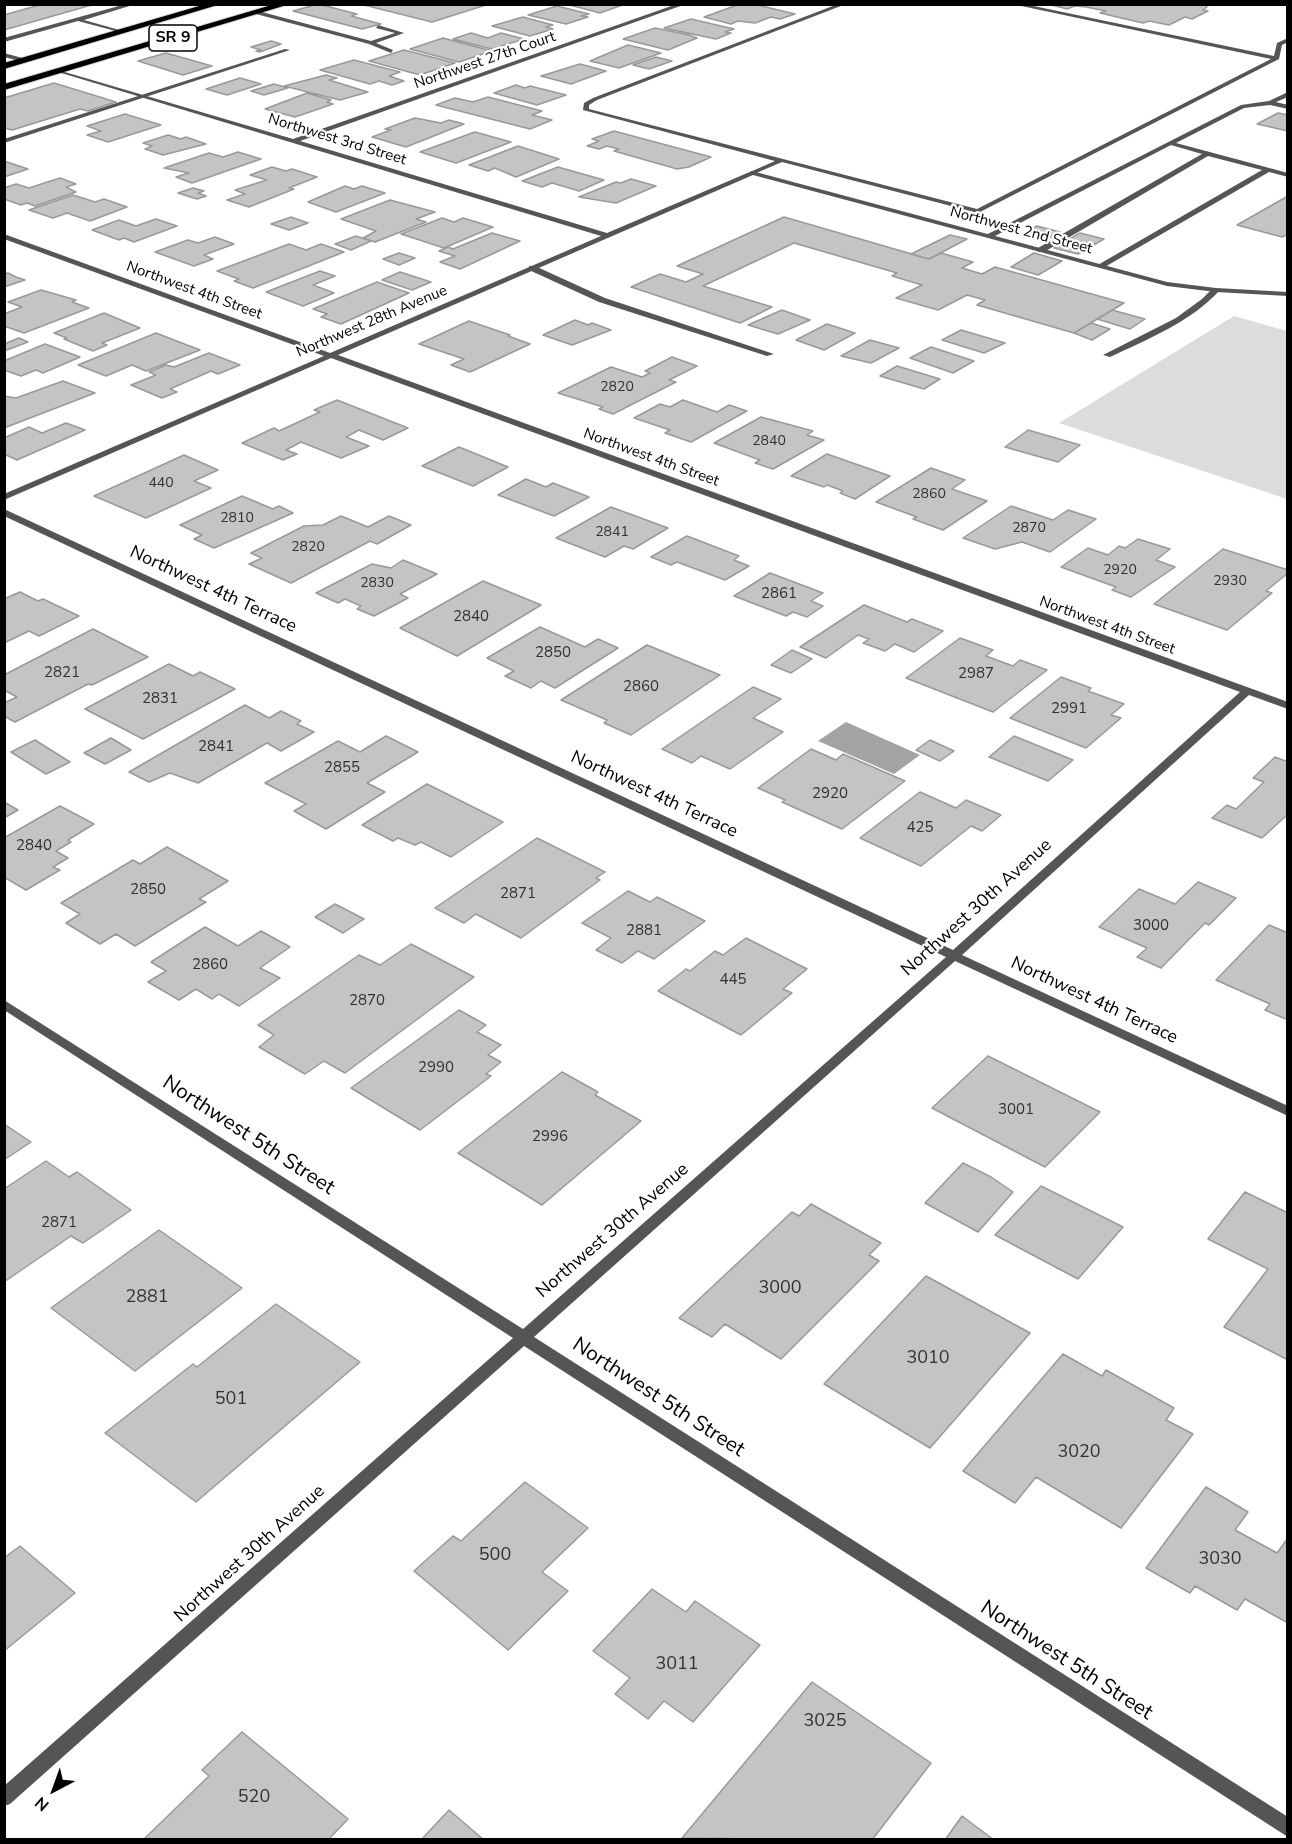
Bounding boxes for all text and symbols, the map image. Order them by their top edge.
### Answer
road number: SR 9 [149,25,197,51]
street label: Northwest 27th Court [412,28,558,94]
street label: Northwest 3rd Street [266,110,408,170]
street label: Northwest 2nd Street [948,203,1094,259]
street label: Northwest 4th Street [124,258,264,324]
street label: Northwest 28th Avenue [294,282,450,362]
house number: 2820 [600,380,634,396]
street label: Northwest 4th Street [581,425,721,491]
house number: 2840 [752,434,786,450]
house number: 440 [148,476,174,492]
house number: 2860 [912,487,946,503]
house number: 2810 [220,511,254,527]
house number: 2870 [1012,521,1046,537]
house number: 2841 [595,525,629,541]
house number: 2820 [291,540,325,556]
street label: Northwest 4th Terrace [126,542,300,638]
house number: 2920 [1103,563,1137,579]
house number: 2930 [1213,574,1247,590]
house number: 2830 [360,576,394,592]
house number: 2861 [761,585,797,603]
street label: Northwest 4th Street [1037,593,1177,659]
house number: 2840 [453,608,489,626]
house number: 2850 [535,644,571,662]
house number: 2821 [44,664,80,682]
house number: 2987 [958,665,994,683]
house number: 2860 [623,678,659,696]
house number: 2831 [142,690,178,708]
house number: 2991 [1051,700,1087,718]
house number: 2841 [198,738,234,756]
street label: Northwest 4th Terrace [567,747,741,843]
house number: 2855 [324,759,360,777]
house number: 2920 [812,785,848,803]
house number: 425 [907,819,933,837]
street label: Northwest 30th Avenue [897,835,1057,981]
house number: 2840 [16,837,52,855]
house number: 2850 [130,881,166,899]
house number: 2871 [500,885,536,903]
house number: 3000 [1133,917,1169,935]
house number: 2881 [626,922,662,940]
street label: Northwest 4th Terrace [1007,953,1181,1049]
house number: 2860 [192,956,228,974]
house number: 445 [720,971,746,989]
house number: 2870 [349,992,385,1010]
house number: 2990 [418,1059,454,1077]
street label: Northwest 5th Street [157,1071,339,1201]
house number: 3001 [998,1101,1034,1119]
house number: 2996 [532,1128,568,1146]
street label: Northwest 30th Avenue [532,1159,694,1303]
house number: 2871 [41,1214,77,1232]
house number: 3000 [758,1278,802,1300]
house number: 2881 [125,1287,169,1309]
street label: Northwest 5th Street [567,1333,749,1463]
house number: 3010 [906,1348,950,1370]
house number: 501 [215,1389,247,1411]
house number: 3020 [1057,1442,1101,1464]
street label: Northwest 30th Avenue [170,1481,330,1627]
house number: 500 [479,1545,511,1567]
house number: 3030 [1198,1549,1242,1571]
street label: Northwest 5th Street [975,1596,1157,1726]
house number: 3011 [655,1654,699,1676]
house number: 3025 [803,1711,847,1733]
north arrow [24,1760,84,1820]
house number: 520 [238,1787,270,1809]
text: N [30,1791,54,1816]

